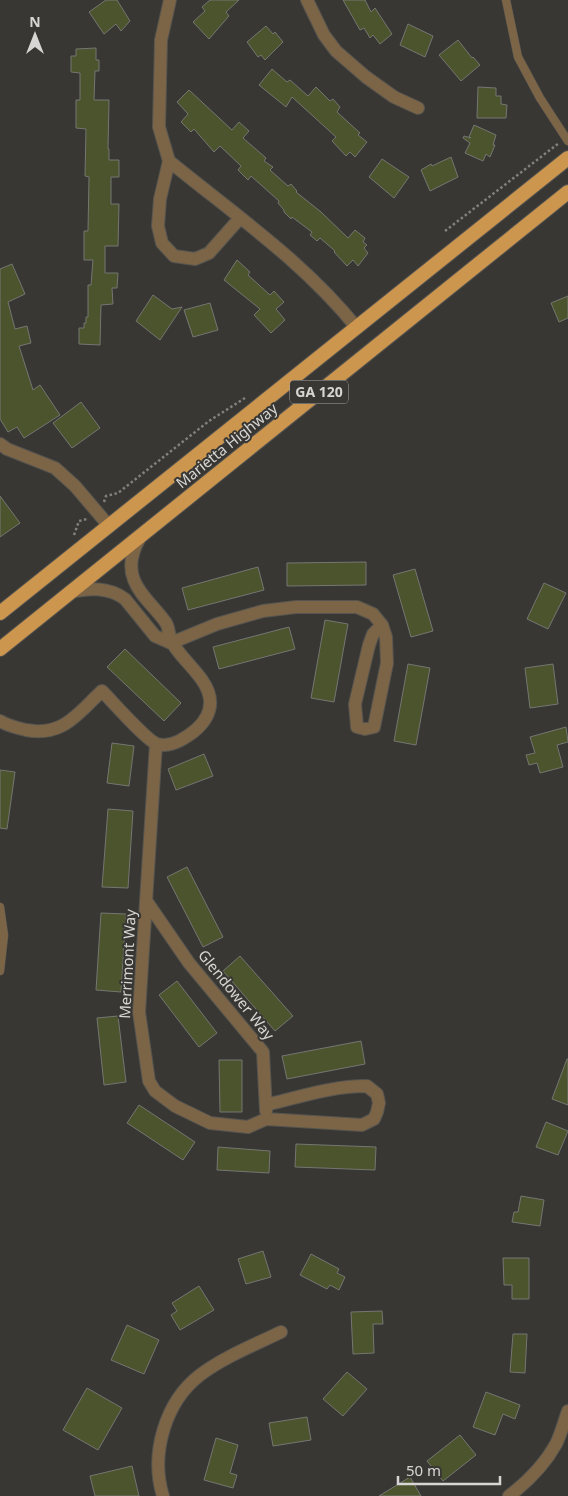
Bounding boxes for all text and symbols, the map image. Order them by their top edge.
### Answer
north arrow [10,10,60,60]
text: N [29,12,41,31]
road number: GA 120 [290,381,348,404]
street label: Marietta Highway [171,398,282,492]
street label: Merrimont Way [114,908,140,1019]
street label: Glendower Way [194,945,280,1044]
scale bar [398,1454,500,1486]
text: 50 m [406,1460,441,1480]

